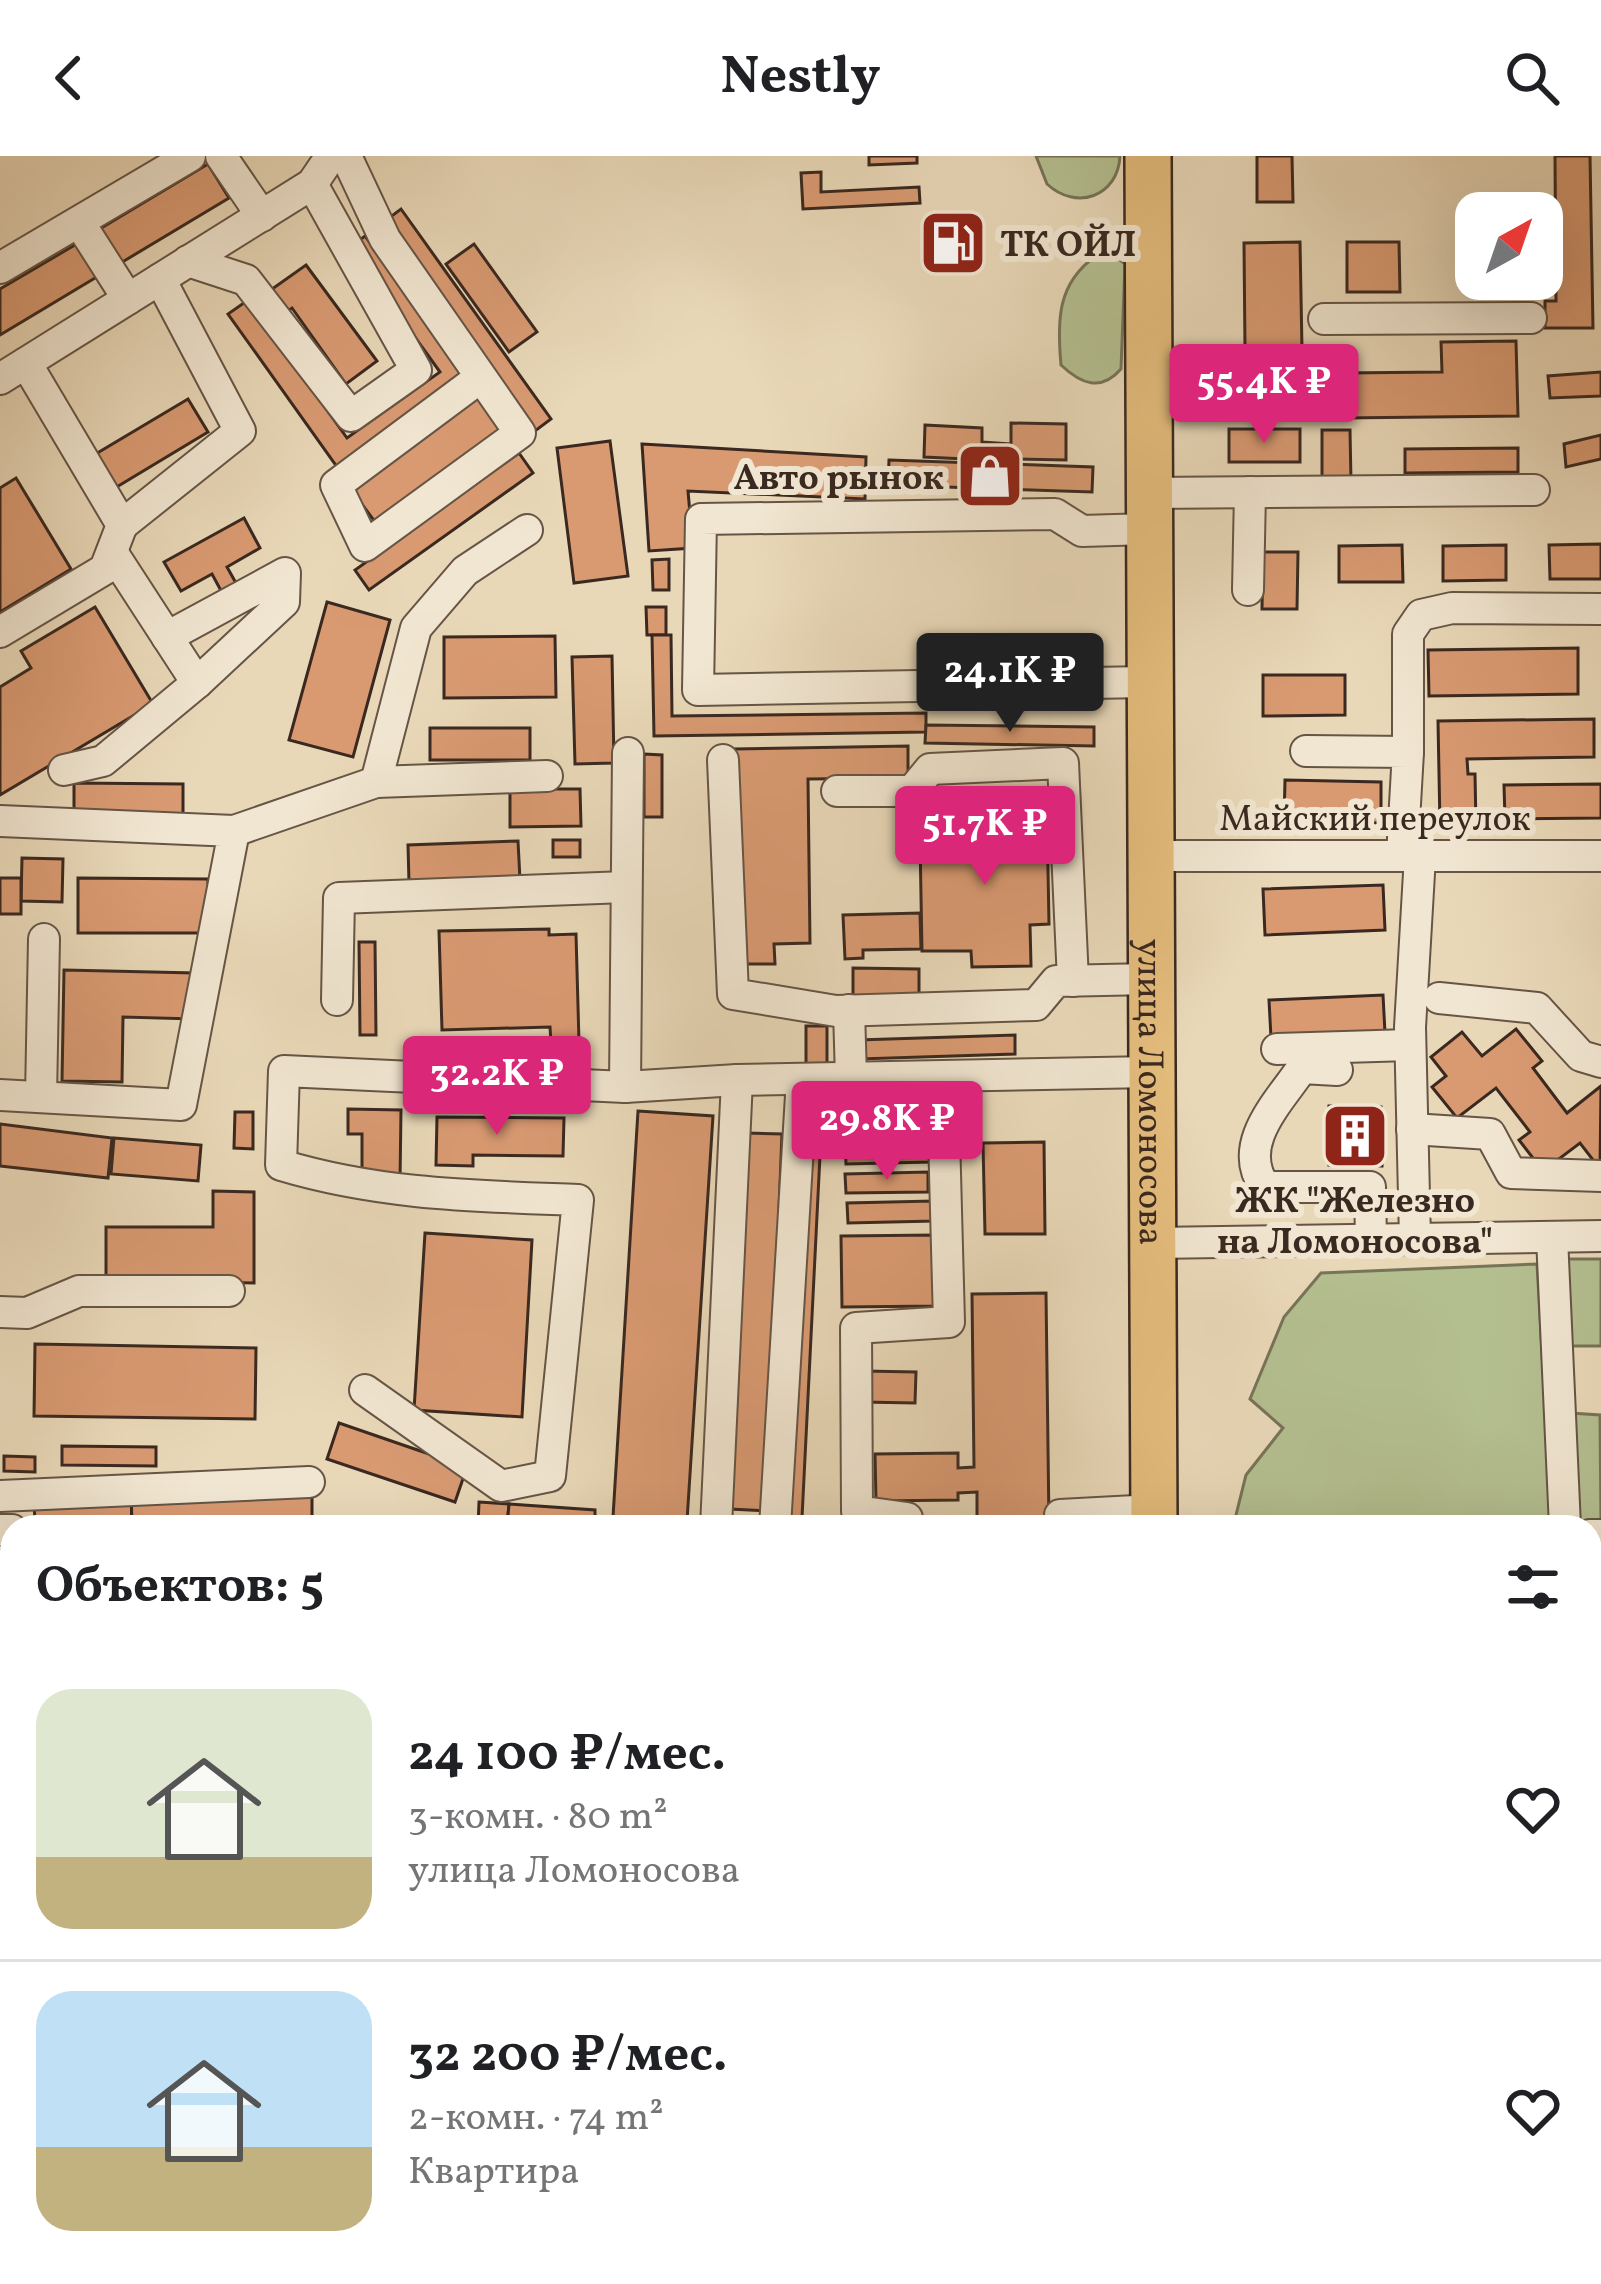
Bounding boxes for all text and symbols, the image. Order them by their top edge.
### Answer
text: Nestly [720,41,881,116]
icon: back [36,45,102,111]
icon: search [1499,45,1565,111]
north arrow [1455,192,1563,300]
map controls [1455,192,1563,300]
fuel station icon: ТК ОЙЛ [918,208,988,278]
place label: ТК ОЙЛ [1000,222,1136,272]
pin: 55.4K ₽ [1153,344,1375,446]
text: 55.4K ₽ [1196,356,1332,410]
shop icon: Авто рынок [955,441,1025,511]
place label: Авто рынок [733,455,944,505]
pin: 24.1K ₽ [899,633,1121,735]
text: 24.1K ₽ [944,645,1076,699]
pin: 51.7K ₽ [874,786,1096,888]
street label: Майский переулок [1219,796,1531,846]
text: 51.7K ₽ [922,798,1048,852]
street label: улица Ломоносова [1122,938,1174,1246]
pin: 32.2K ₽ [386,1036,608,1138]
text: 32.2K ₽ [430,1048,564,1102]
pin: 29.8K ₽ [776,1081,998,1183]
text: 29.8K ₽ [819,1093,955,1147]
building icon: ЖК "Железно на Ломоносова" [1320,1101,1390,1171]
place label: ЖК "Железно на Ломоносова" [1217,1178,1493,1269]
text: Объектов: 5 [36,1552,324,1623]
icon: filters [1500,1554,1566,1620]
text: 24 100 ₽/мес. [408,1720,726,1791]
icon: home [132,1737,276,1881]
icon: heart [1500,1776,1566,1842]
text: 3-комн. · 80 m² [408,1791,668,1845]
text: улица Ломоносова [408,1845,740,1899]
text: 32 200 ₽/мес. [408,2021,728,2092]
icon: home [132,2039,276,2183]
icon: heart [1500,2078,1566,2144]
text: 2-комн. · 74 m² [408,2092,664,2146]
text: Квартира [408,2146,580,2200]

